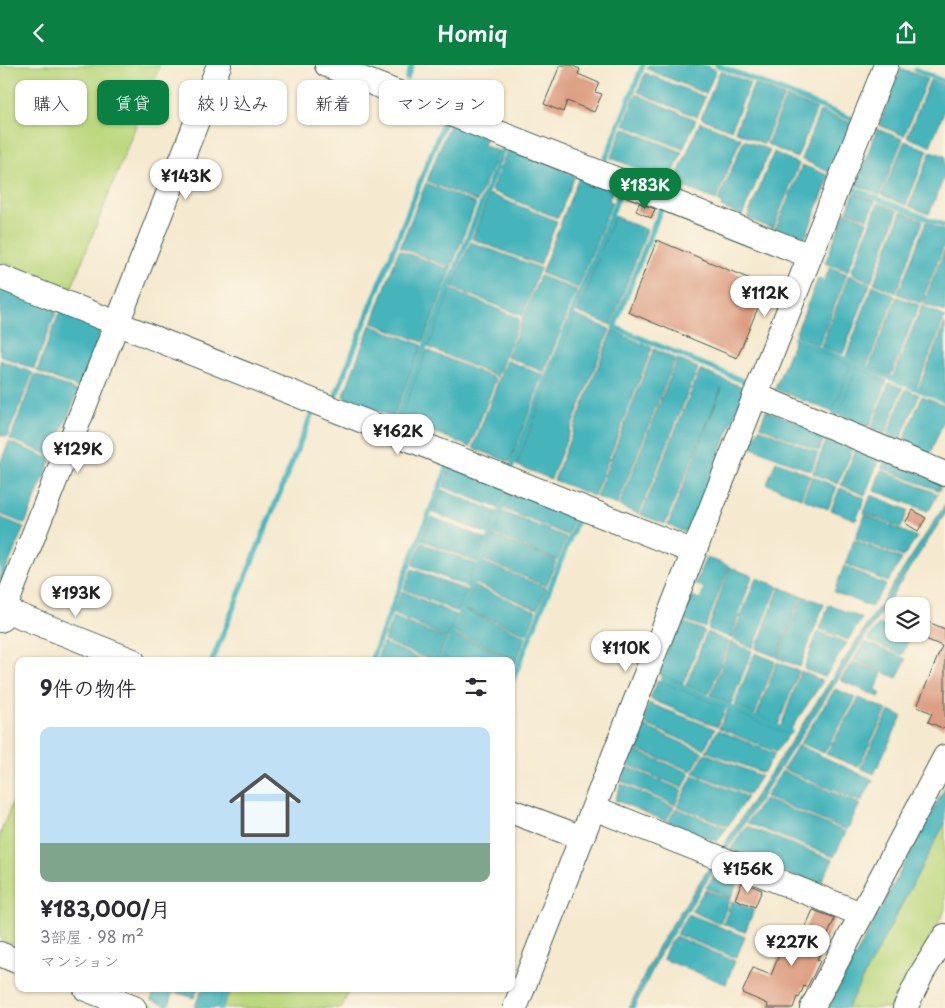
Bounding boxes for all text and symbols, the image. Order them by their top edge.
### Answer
text: Homiq [438,16,507,49]
icon: back [25,19,53,47]
icon: share [892,19,920,47]
chip: 購入 [15,80,87,125]
chip: 賃貸 [97,80,169,125]
chip: 絞り込み [179,80,287,125]
chip: 新着 [297,80,369,125]
chip: マンション [379,80,504,125]
pin: ¥143K [151,159,221,201]
text: ¥143K [161,163,211,187]
pin: ¥183K [610,167,680,210]
text: ¥183K [620,172,670,196]
pin: ¥112K [730,275,800,318]
text: ¥112K [741,280,789,304]
pin: ¥162K [363,413,433,456]
text: ¥162K [373,418,423,442]
pin: ¥129K [43,431,113,474]
text: ¥129K [53,436,103,460]
pin: ¥193K [41,575,111,618]
text: ¥193K [52,580,100,604]
map controls [885,597,930,642]
button: layers [885,597,930,642]
pin: ¥110K [591,631,661,673]
text: ¥110K [602,635,650,659]
text: 9件の物件 [40,671,137,703]
icon: filters [462,673,490,701]
icon: home [220,760,310,850]
pin: ¥156K [713,851,783,894]
text: ¥156K [723,856,773,880]
text: ¥183,000/月 [40,892,171,924]
text: 3部屋 · 98 m² [40,924,144,948]
pin: ¥227K [757,925,827,967]
text: ¥227K [766,929,818,953]
text: マンション [40,948,119,972]

